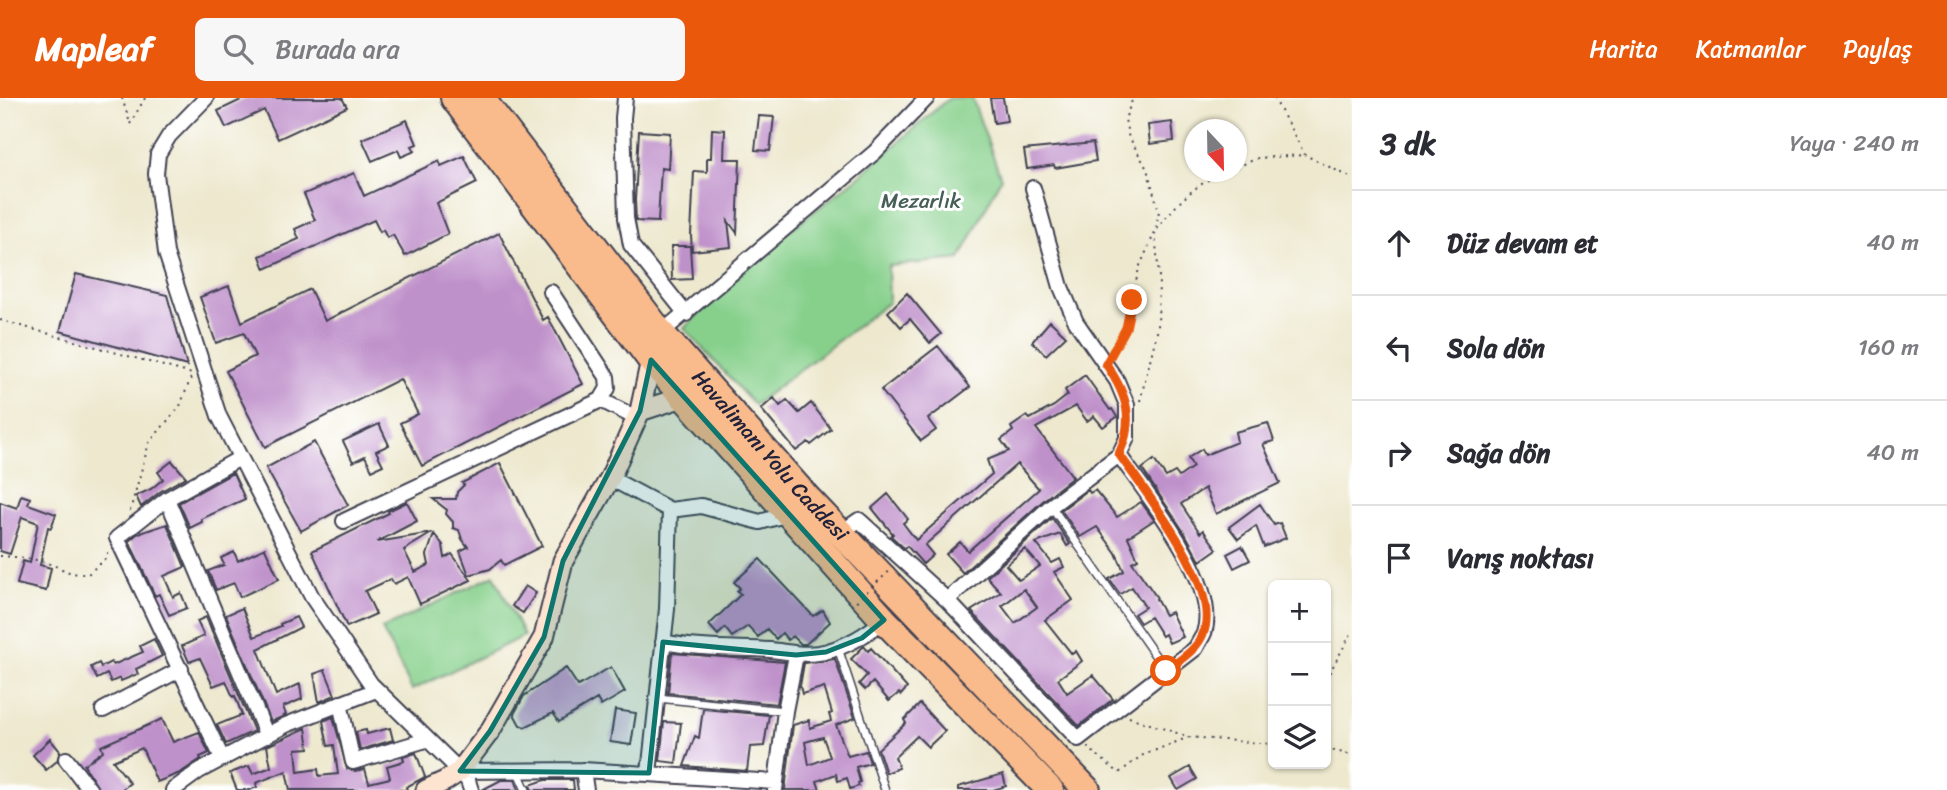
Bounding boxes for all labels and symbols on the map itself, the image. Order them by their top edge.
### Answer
north arrow [1184,119,1247,182]
park label: Mezarlık [881,182,962,220]
route end [1116,284,1147,315]
street label: Havalimanı Yolu Caddesi [682,360,859,551]
route start [1150,655,1181,686]

